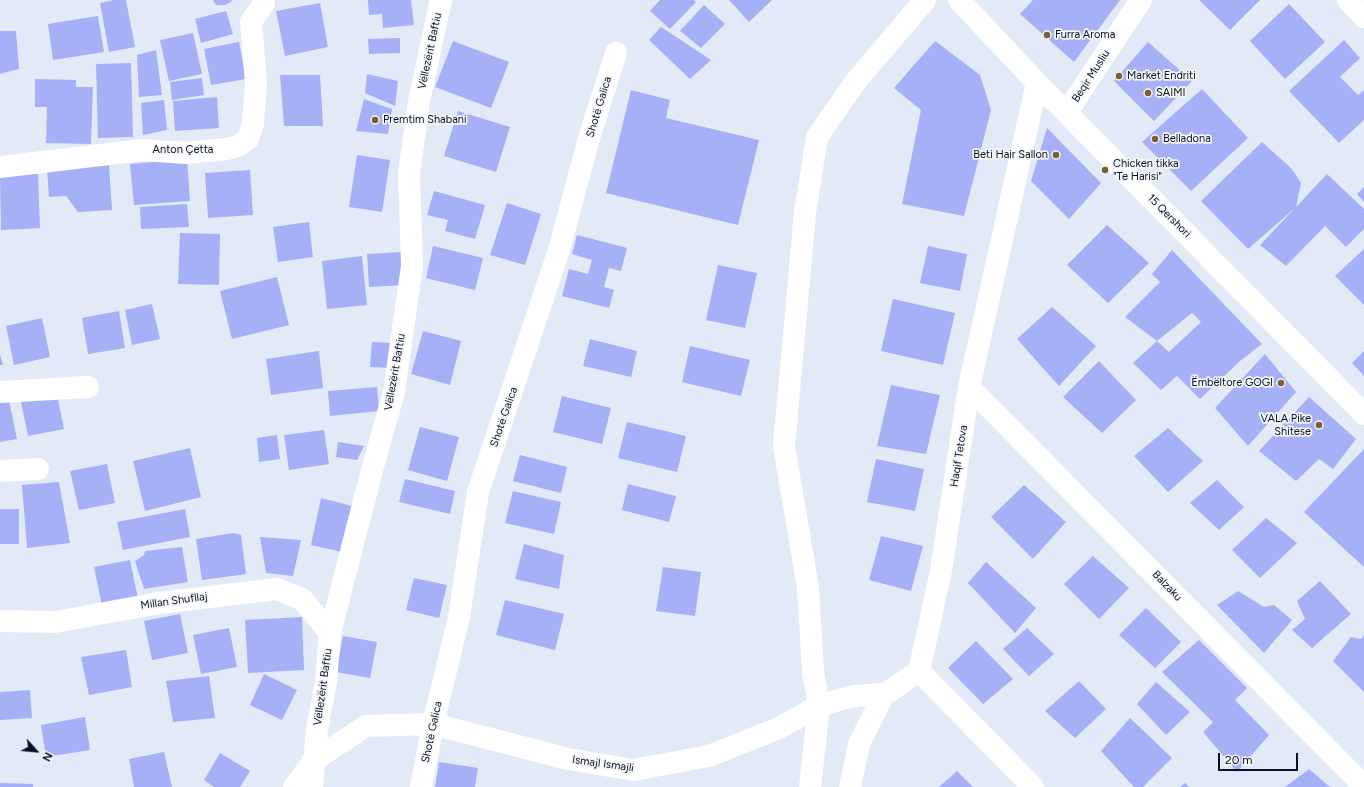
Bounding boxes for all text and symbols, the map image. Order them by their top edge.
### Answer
street label: Vëllezërit Baftiu [415,12,445,90]
place label: Furra Aroma [1055,28,1115,42]
marker: Furra Aroma [1042,30,1052,40]
street label: Beqir Musliu [1069,47,1113,105]
place label: Market Endriti [1127,69,1196,83]
marker: Market Endriti [1114,71,1124,81]
street label: Shotë Galica [584,75,614,139]
place label: SAIMI [1156,86,1185,100]
marker: SAIMI [1143,88,1153,98]
place label: Premtim Shabani [383,113,466,127]
marker: Premtim Shabani [370,115,380,125]
place label: Belladona [1163,132,1211,146]
marker: Belladona [1150,134,1160,144]
street label: Anton Çetta [153,143,213,157]
place label: Beti Hair Sallon [973,148,1048,162]
marker: Beti Hair Sallon [1051,150,1061,160]
place label: Chicken tikka "Te Harisi" [1113,157,1179,183]
marker: Chicken tikka "Te Harisi" [1100,165,1110,175]
street label: 15 Qershori [1145,192,1193,240]
street label: Vëllezërit Baftiu [382,333,408,411]
place label: Ëmbëltore GOGI [1191,376,1273,390]
marker: Ëmbëltore GOGI [1276,378,1286,388]
street label: Shotë Galica [488,385,520,449]
place label: VALA Pike Shitese [1260,412,1311,438]
marker: VALA Pike Shitese [1314,420,1324,430]
street label: Haqif Tetova [948,424,970,488]
street label: Balzaku [1149,568,1185,604]
street label: Millan Shufllaj [140,590,208,612]
street label: Vëllezërit Baftiu [311,648,335,726]
street label: Shotë Galica [419,700,445,764]
north arrow [16,731,56,771]
scale bar [1220,745,1300,771]
text: N [39,750,55,763]
street label: Ismajl Ismajli [571,753,635,775]
text: 20 m [1225,753,1253,767]

